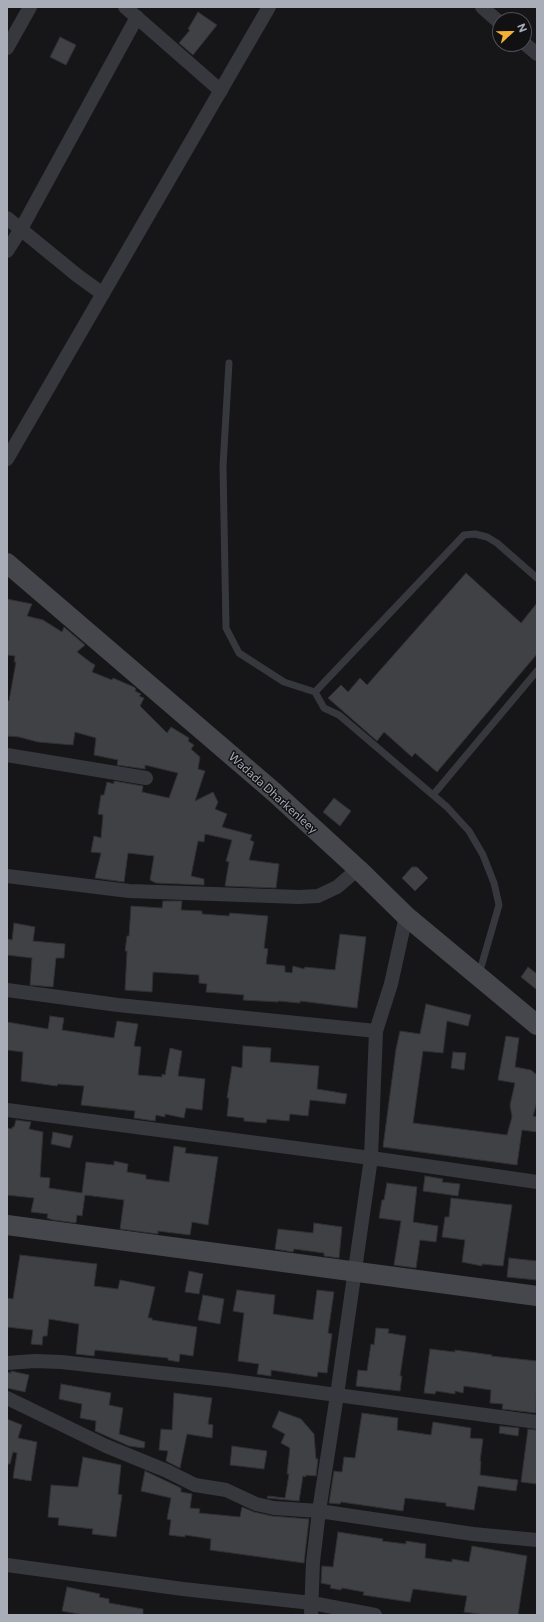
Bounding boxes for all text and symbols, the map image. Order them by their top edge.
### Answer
north arrow [492,12,532,52]
text: N [515,21,530,34]
street label: Wadada Dharkenleey [226,749,320,837]

